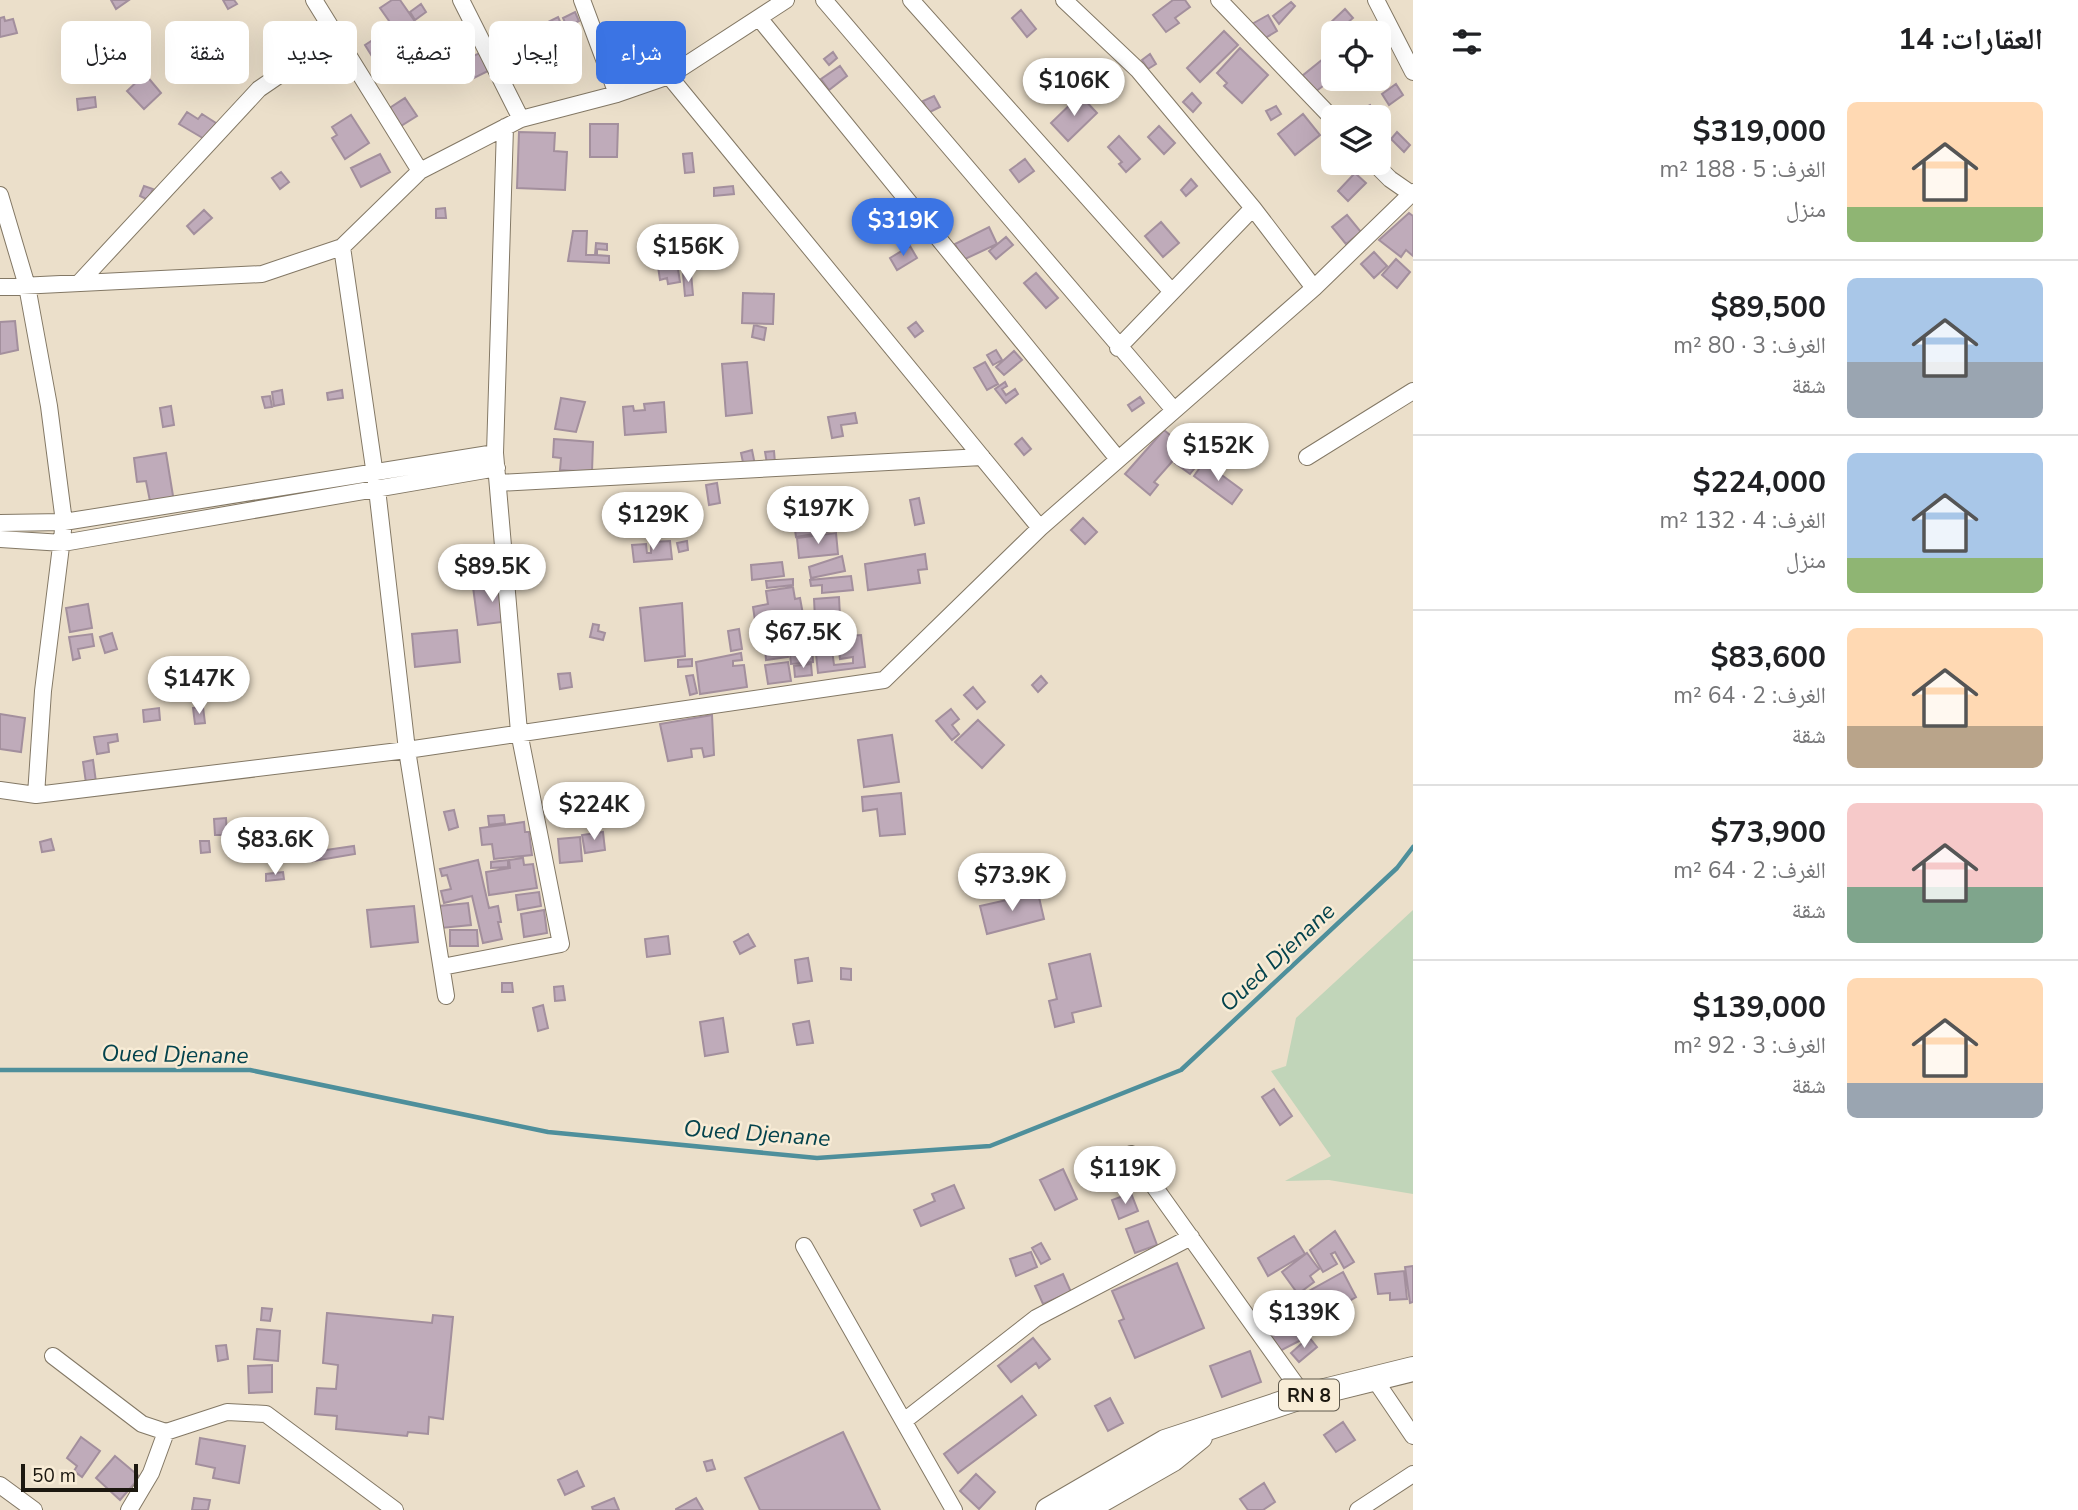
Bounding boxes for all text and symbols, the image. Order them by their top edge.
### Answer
text: العقارات: 14 [1898,19,2043,60]
chip: منزل [61,21,151,84]
chip: شقة [165,21,249,84]
chip: جديد [263,21,357,84]
chip: تصفية [371,21,475,84]
chip: إيجار [489,21,582,84]
chip: شراء [596,21,686,84]
map controls [1321,21,1391,175]
button: locate [1321,21,1391,91]
icon: filters [1448,23,1486,61]
pin: $106K [1025,58,1123,118]
text: $106K [1039,65,1109,96]
button: layers [1321,105,1391,175]
text: $319,000 [1693,111,1826,152]
icon: home [1903,130,1987,214]
text: الغرف: 5 · 188 m² [1660,154,1826,185]
text: منزل [1786,194,1826,225]
pin: $319K [854,198,952,258]
text: $319K [868,205,938,236]
pin: $156K [639,224,737,284]
text: $156K [653,231,723,262]
text: $89,500 [1711,287,1826,328]
icon: home [1903,306,1987,390]
text: الغرف: 3 · 80 m² [1673,330,1826,361]
text: شقة [1792,370,1826,401]
pin: $152K [1169,424,1267,483]
text: $152K [1183,430,1253,461]
text: $224,000 [1693,462,1826,503]
icon: home [1903,481,1987,565]
pin: $197K [769,486,867,546]
pin: $129K [604,492,702,552]
text: $197K [783,493,853,524]
text: $129K [618,499,688,530]
text: الغرف: 4 · 132 m² [1660,505,1826,536]
pin: $89.5K [435,544,549,604]
text: منزل [1786,545,1826,576]
text: $89.5K [454,551,530,582]
pin: $67.5K [746,610,860,670]
text: $67.5K [765,617,841,648]
text: $83,600 [1711,637,1826,678]
pin: $147K [150,656,248,716]
icon: home [1903,656,1987,740]
text: $147K [164,663,234,694]
text: الغرف: 2 · 64 m² [1673,680,1826,711]
text: شقة [1792,720,1826,751]
pin: $224K [545,782,643,842]
text: $224K [559,789,629,820]
text: $73,900 [1711,812,1826,853]
pin: $83.6K [218,818,332,877]
text: $83.6K [237,824,313,855]
icon: home [1903,831,1987,915]
pin: $73.9K [955,853,1069,913]
text: الغرف: 2 · 64 m² [1673,855,1826,886]
text: $73.9K [974,860,1050,891]
text: شقة [1792,895,1826,926]
water label: Oued Djenane [1213,896,1342,1019]
text: $139,000 [1693,987,1826,1028]
icon: home [1903,1006,1987,1090]
text: الغرف: 3 · 92 m² [1673,1030,1826,1061]
water label: Oued Djenane [101,1038,249,1071]
text: شقة [1792,1070,1826,1101]
water label: Oued Djenane [682,1113,832,1154]
pin: $119K [1076,1146,1174,1206]
text: $119K [1090,1153,1160,1184]
pin: $139K [1255,1290,1353,1350]
text: $139K [1269,1297,1339,1328]
road number: RN 8 [1279,1380,1339,1410]
scale bar [21,1461,138,1493]
text: 50 m [32,1463,76,1489]

